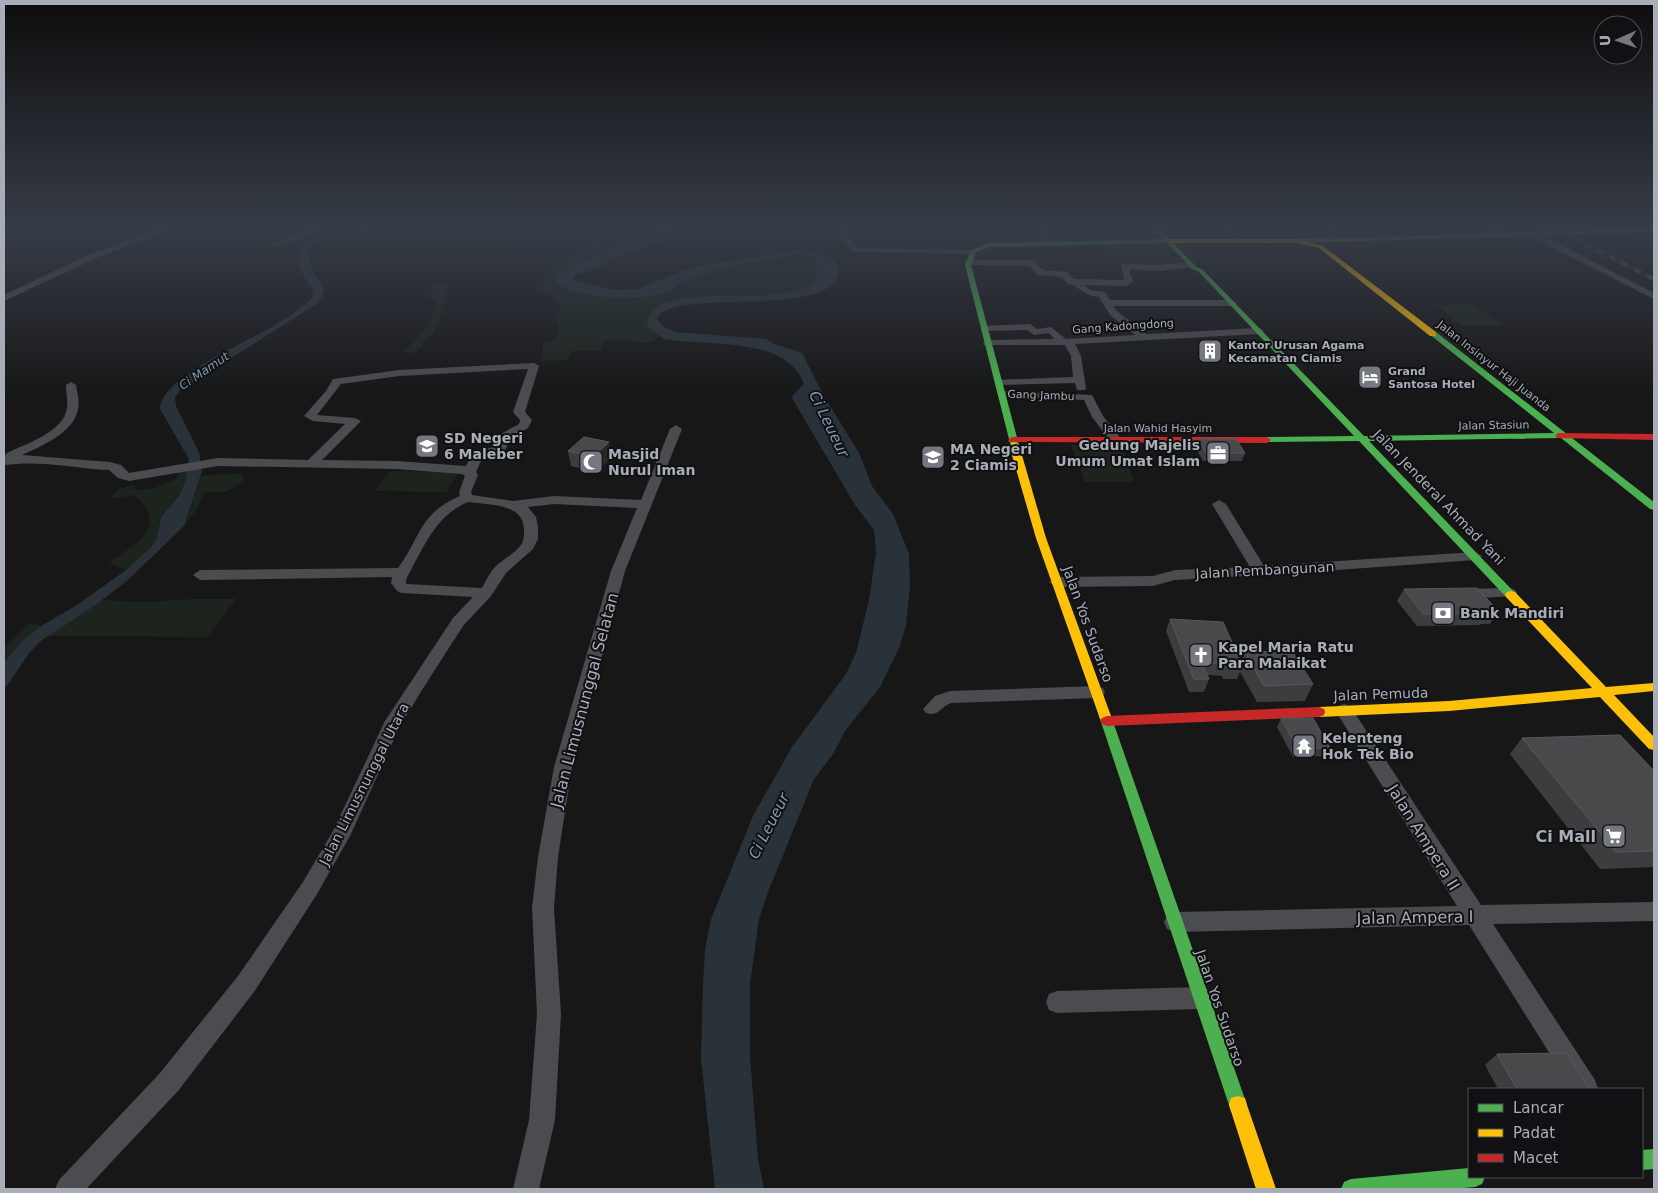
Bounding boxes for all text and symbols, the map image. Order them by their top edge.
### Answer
north arrow [1593,15,1643,65]
text: U [1597,34,1613,46]
street label: Gang Kadongdong [1072,316,1174,337]
street label: Jalan Insinyur Haji Juanda [1434,318,1553,415]
building icon: Kantor Urusan Agama Kecamatan Ciamis [1197,338,1223,364]
place label: Kantor Urusan Agama Kecamatan Ciamis [1228,339,1364,365]
water label: Ci Mamut [176,348,233,393]
hotel icon: Grand Santosa Hotel [1357,364,1383,390]
place label: Grand Santosa Hotel [1388,365,1475,391]
water label: Ci Leueur [805,388,853,461]
street label: Gang Jambu [1007,388,1075,403]
street label: Jalan Stasiun [1457,418,1530,433]
street label: Jalan Wahid Hasyim [1103,422,1212,435]
street label: Jalan Jenderal Ahmad Yani [1369,425,1508,568]
place label: SD Negeri 6 Maleber [444,430,523,462]
school or university icon: SD Negeri 6 Maleber [414,433,440,459]
place label: Gedung Majelis Umum Umat Islam [1055,437,1200,469]
office icon: Gedung Majelis Umum Umat Islam [1205,440,1231,466]
place label: MA Negeri 2 Ciamis [950,441,1032,473]
school or university icon: MA Negeri 2 Ciamis [920,444,946,470]
place label: Masjid Nurul Iman [608,446,695,478]
mosque icon: Masjid Nurul Iman [578,449,604,475]
street label: Jalan Pembangunan [1194,558,1335,582]
street label: Jalan Yos Sudarso [1059,563,1116,684]
street label: Jalan Limusnunggal Selatan [546,590,622,811]
bank icon: Bank Mandiri [1430,600,1456,626]
place label: Bank Mandiri [1460,605,1564,621]
place label: Kapel Maria Ratu Para Malaikat [1218,639,1354,671]
church icon: Kapel Maria Ratu Para Malaikat [1188,642,1214,668]
street label: Jalan Pemuda [1332,684,1429,704]
street label: Jalan Limusnunggal Utara [316,700,412,869]
place label: Kelenteng Hok Tek Bio [1322,730,1414,762]
temple icon: Kelenteng Hok Tek Bio [1291,733,1317,759]
street label: Jalan Ampera II [1383,780,1464,894]
water label: Ci Leueur [745,789,794,862]
supermarket icon: Ci Mall [1601,823,1627,849]
place label: Ci Mall [1536,827,1596,846]
street label: Jalan Ampera I [1355,907,1474,928]
street label: Jalan Yos Sudarso [1192,947,1247,1068]
legend [1468,1088,1643,1178]
text: Lancar [1513,1099,1564,1117]
text: Padat [1513,1124,1555,1142]
text: Macet [1513,1149,1559,1167]

